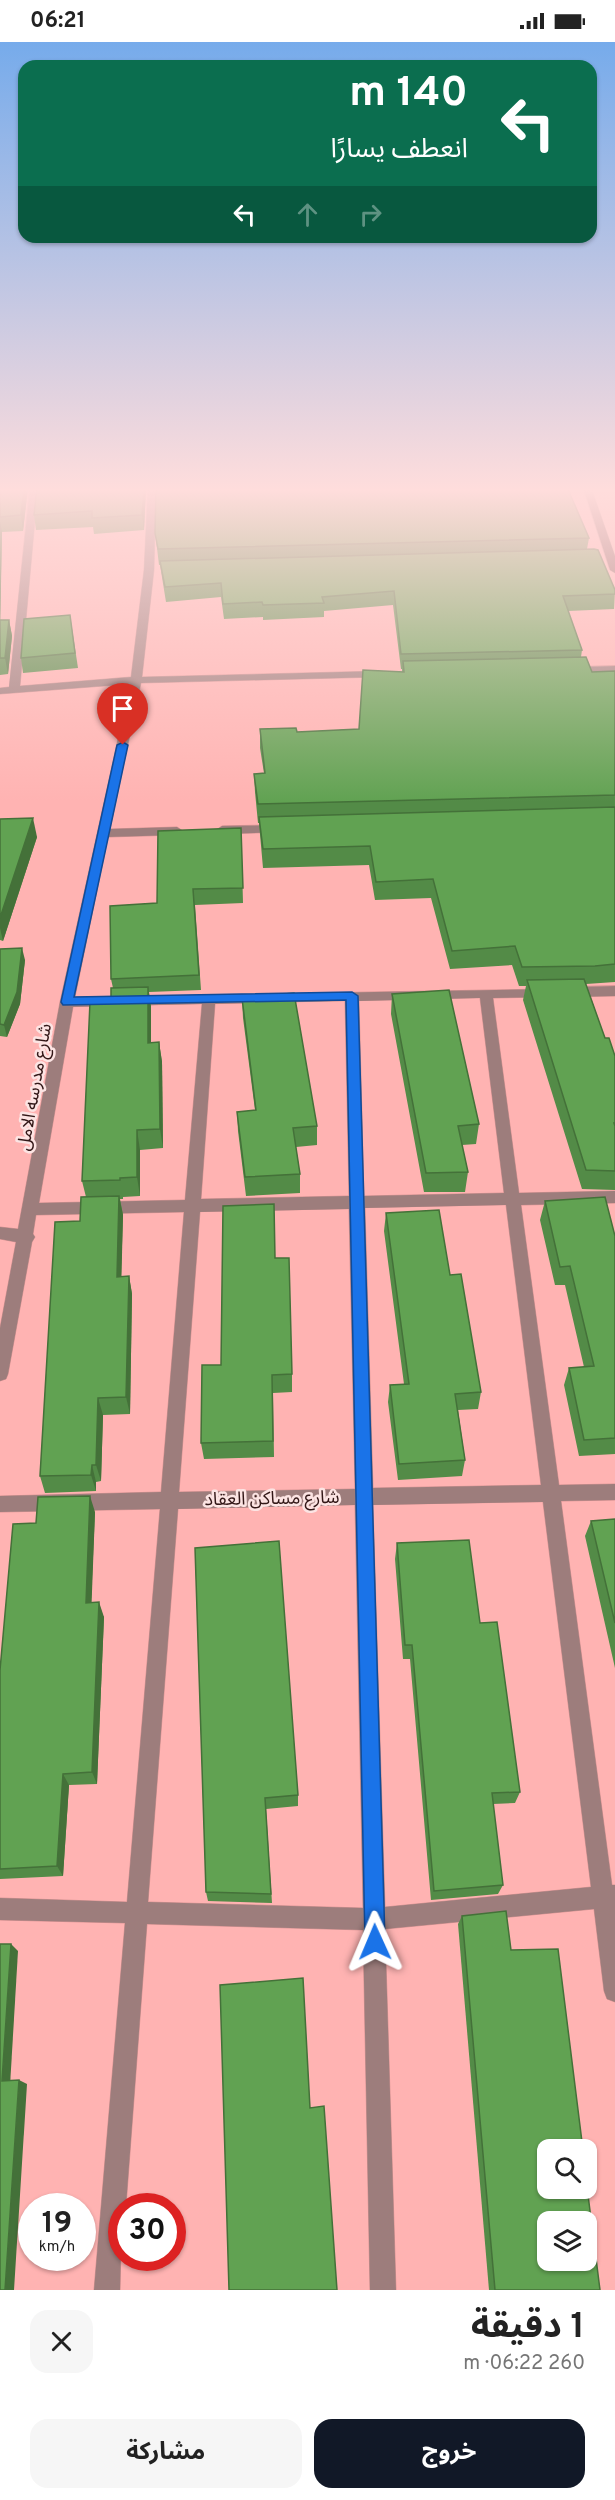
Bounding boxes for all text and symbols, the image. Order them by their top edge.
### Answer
text: 06:21 [30,8,86,35]
text: 140 m [349,68,468,121]
icon: left [489,84,567,162]
text: انعطف يسارًا [331,133,468,167]
icon: left [228,198,261,231]
icon: ahead [291,198,324,231]
icon: right [354,198,387,231]
pin [97,683,148,745]
icon: arrive [106,692,139,725]
street label: شارع مدرسه الامل [13,1022,59,1153]
street label: شارع مساكن العقاد [204,1487,340,1513]
position arrow [343,1910,407,1974]
map controls [537,2139,597,2271]
button: search [537,2139,597,2199]
speed limit sign: 30 [108,2193,186,2271]
text: 19 [42,2206,72,2243]
button: layers [537,2211,597,2271]
text: km/h [39,2238,75,2257]
text: 1 دقيقة [471,2305,585,2351]
button: close [30,2310,93,2373]
text: 260 m · 06:22 [463,2351,585,2377]
button: مشاركة [30,2419,302,2488]
button: خروج [314,2419,585,2488]

